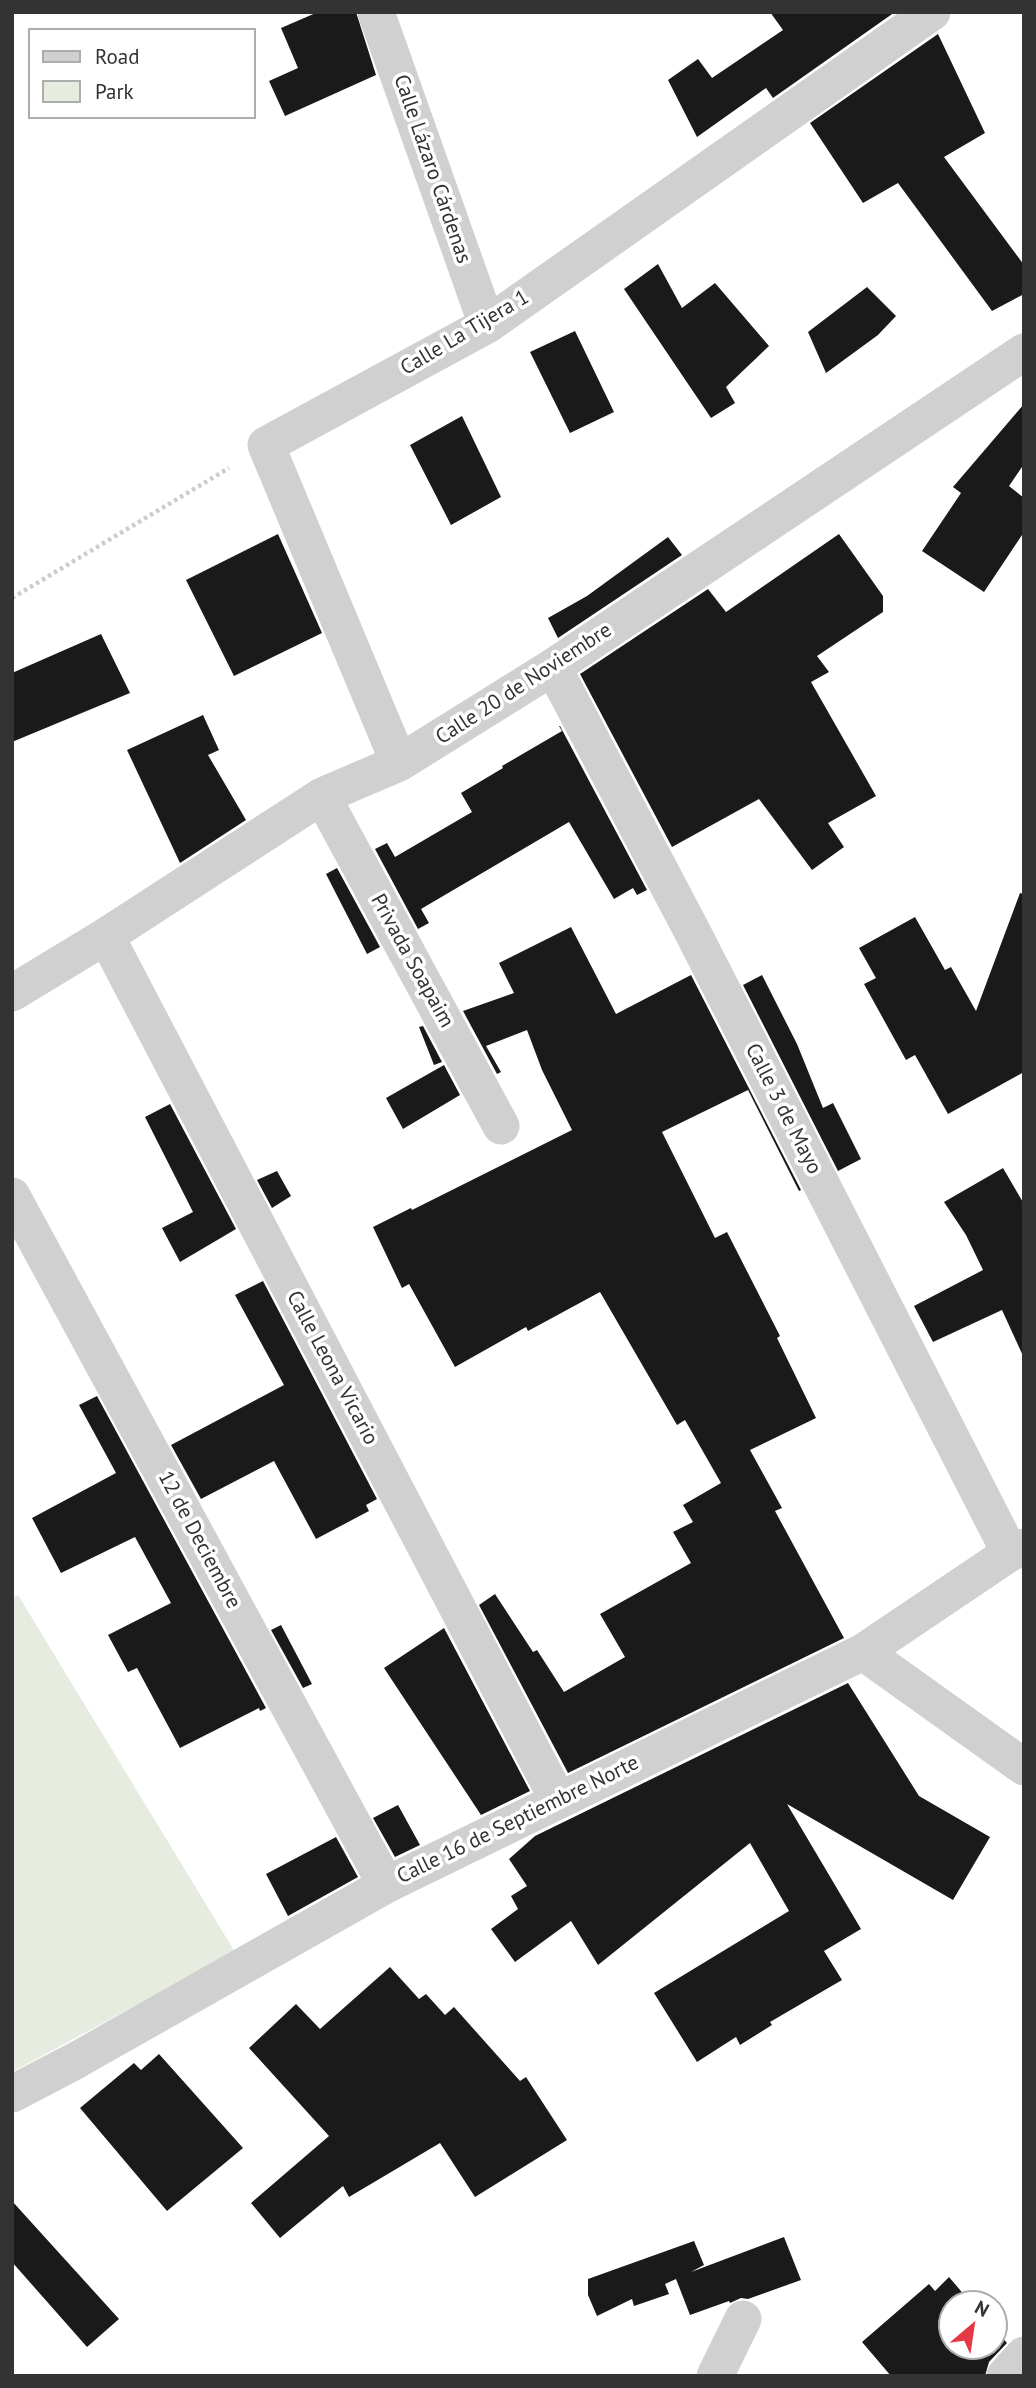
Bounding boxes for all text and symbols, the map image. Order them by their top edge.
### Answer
legend [28,28,256,119]
text: Road [95,43,139,70]
street label: Calle Lázaro Cárdenas [388,71,476,267]
text: Park [95,78,134,105]
street label: Calle La Tijera 1 [396,285,534,381]
street label: Calle 20 de Noviembre [431,618,617,750]
street label: Privada Soapaim [365,890,459,1032]
street label: Calle 3 de Mayo [739,1040,827,1178]
street label: Calle Leona Vicario [281,1287,383,1449]
street label: 12 de Deciembre [152,1467,246,1613]
street label: Calle 16 de Septiembre Norte [393,1750,643,1890]
north arrow [938,2290,1008,2360]
text: N [971,2295,993,2322]

